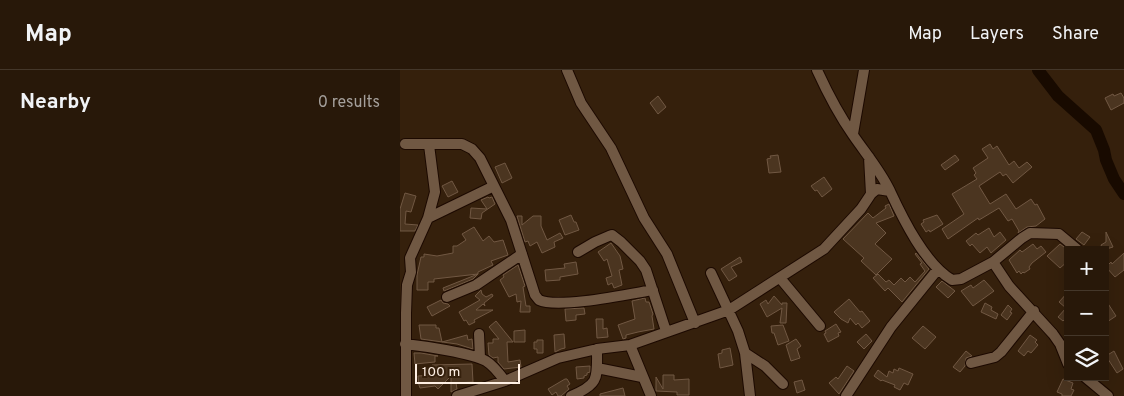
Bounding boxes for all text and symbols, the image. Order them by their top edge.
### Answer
text: Map [25,20,72,50]
text: Map [908,23,942,46]
text: Layers [970,23,1024,46]
text: Share [1052,23,1099,46]
text: Nearby [20,89,91,116]
text: 0 results [318,93,380,113]
map controls [1064,246,1109,381]
button: + [1064,246,1109,291]
button: − [1064,291,1109,336]
button: layers [1064,336,1109,381]
scale bar [415,361,520,384]
text: 100 m [422,364,460,381]

